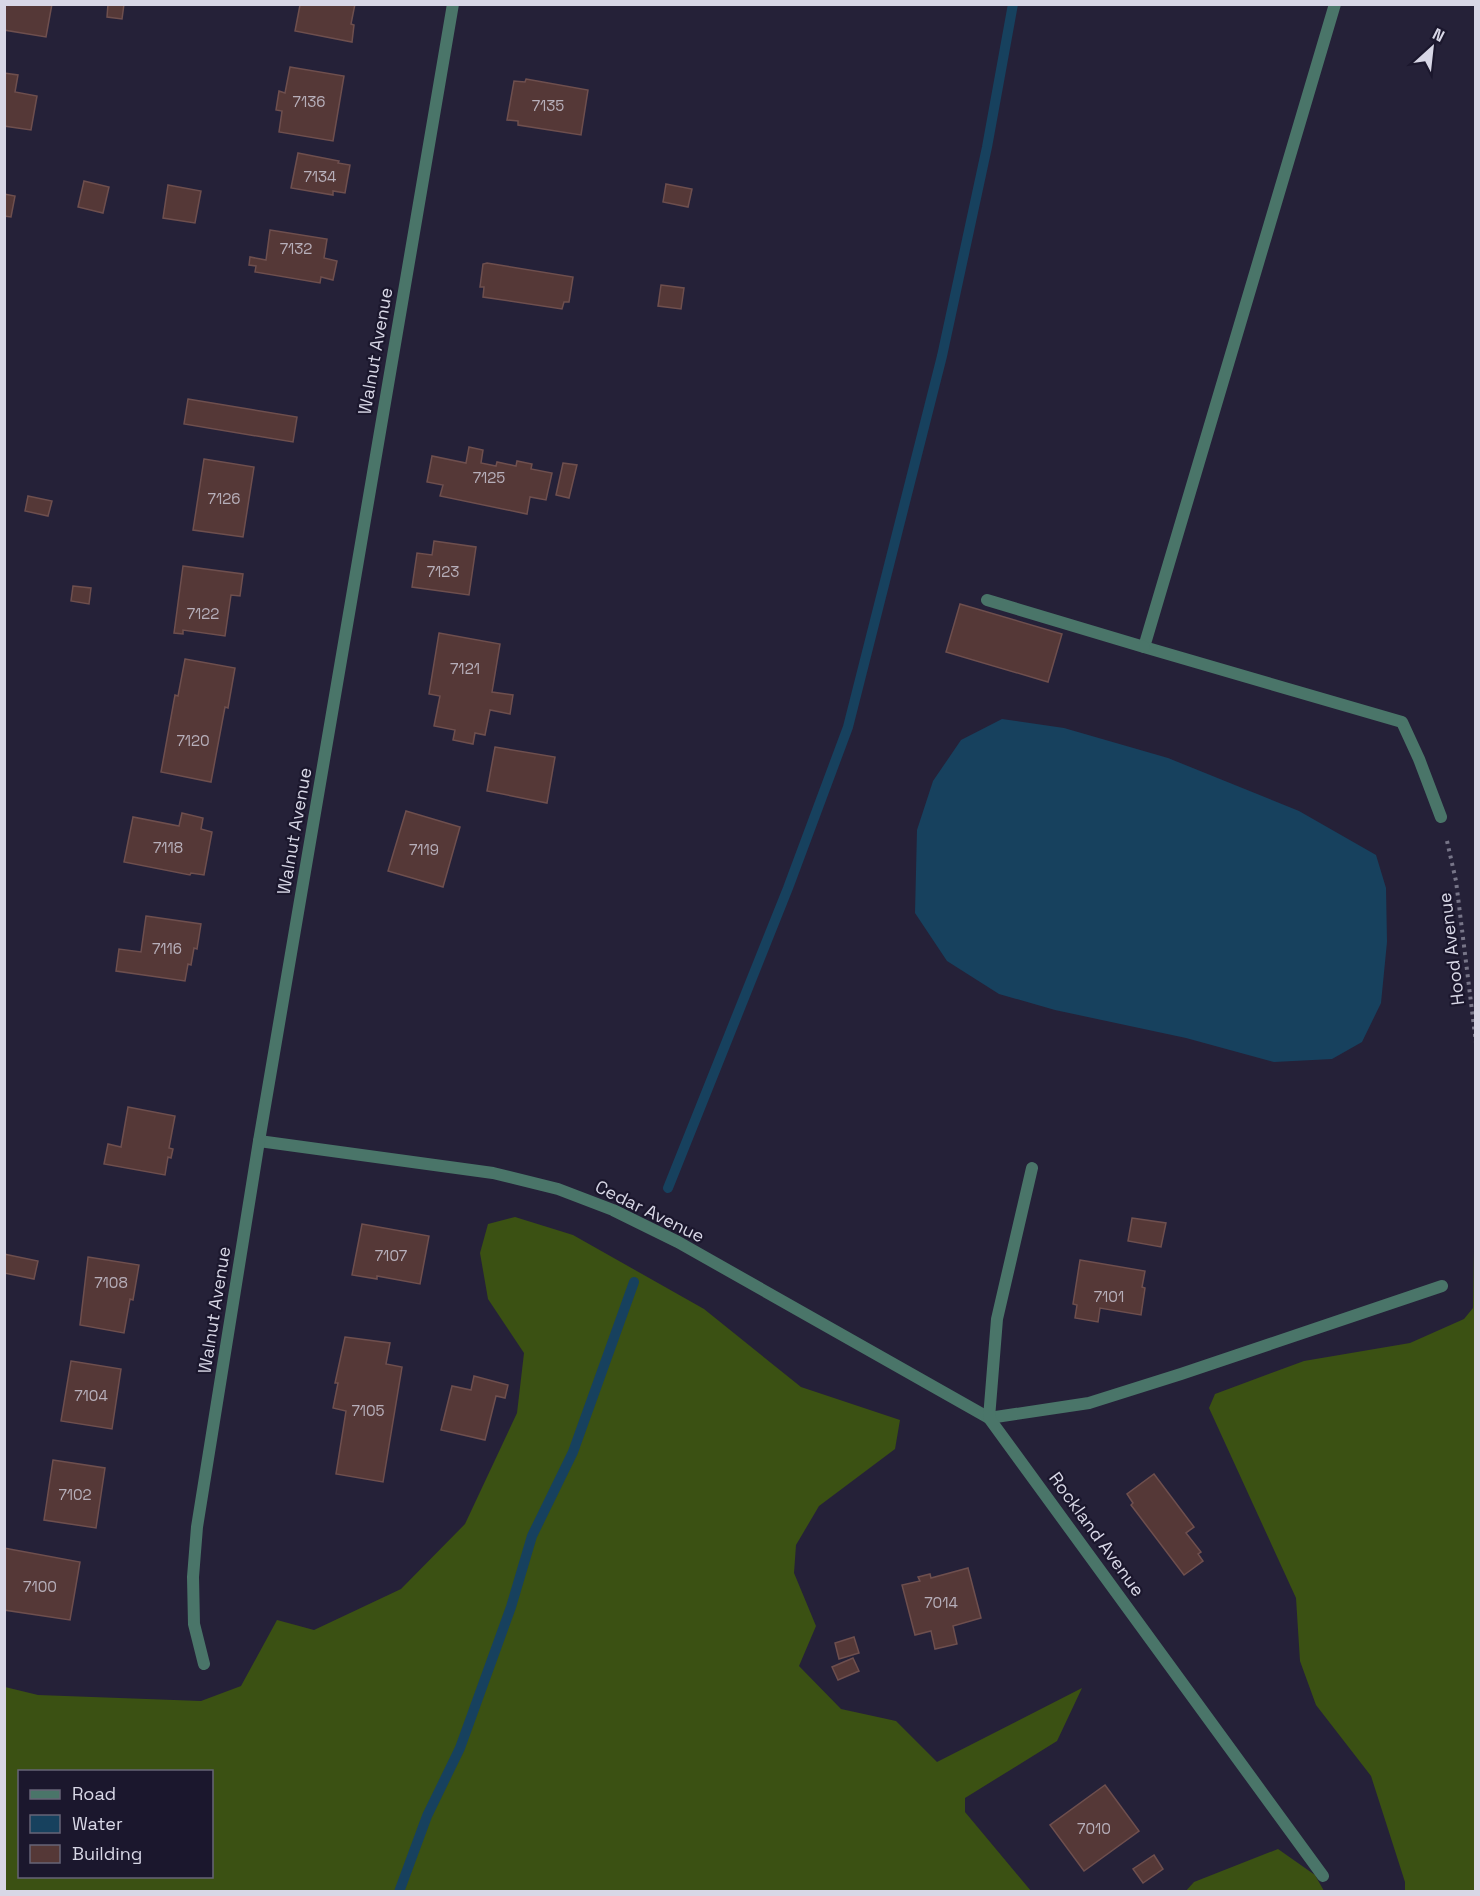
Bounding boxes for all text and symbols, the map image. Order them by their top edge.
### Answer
north arrow [1402,18,1462,78]
text: N [1429,23,1448,47]
house number: 7136 [293,92,325,111]
house number: 7135 [532,96,564,115]
house number: 7134 [303,167,337,186]
house number: 7132 [280,239,312,258]
street label: Walnut Avenue [353,286,397,416]
house number: 7125 [473,468,505,487]
house number: 7126 [208,489,240,508]
house number: 7123 [427,562,459,581]
house number: 7122 [187,604,219,623]
house number: 7121 [450,659,480,678]
house number: 7120 [176,731,210,750]
street label: Walnut Avenue [272,766,316,896]
house number: 7118 [153,838,183,857]
house number: 7119 [409,840,439,859]
street label: Hood Avenue [1433,891,1469,1007]
house number: 7116 [152,939,182,958]
street label: Cedar Avenue [592,1175,708,1247]
street label: Walnut Avenue [193,1245,235,1375]
house number: 7107 [375,1246,407,1265]
house number: 7108 [94,1273,128,1292]
house number: 7101 [1094,1287,1124,1306]
house number: 7104 [74,1386,108,1405]
house number: 7105 [351,1401,385,1420]
street label: Rockland Avenue [1044,1467,1150,1601]
house number: 7102 [58,1485,92,1504]
house number: 7100 [23,1577,57,1596]
house number: 7014 [924,1593,958,1612]
legend [18,1770,213,1878]
text: Road [72,1782,116,1805]
text: Water [72,1812,123,1835]
house number: 7010 [1077,1819,1111,1838]
text: Building [72,1842,142,1865]

